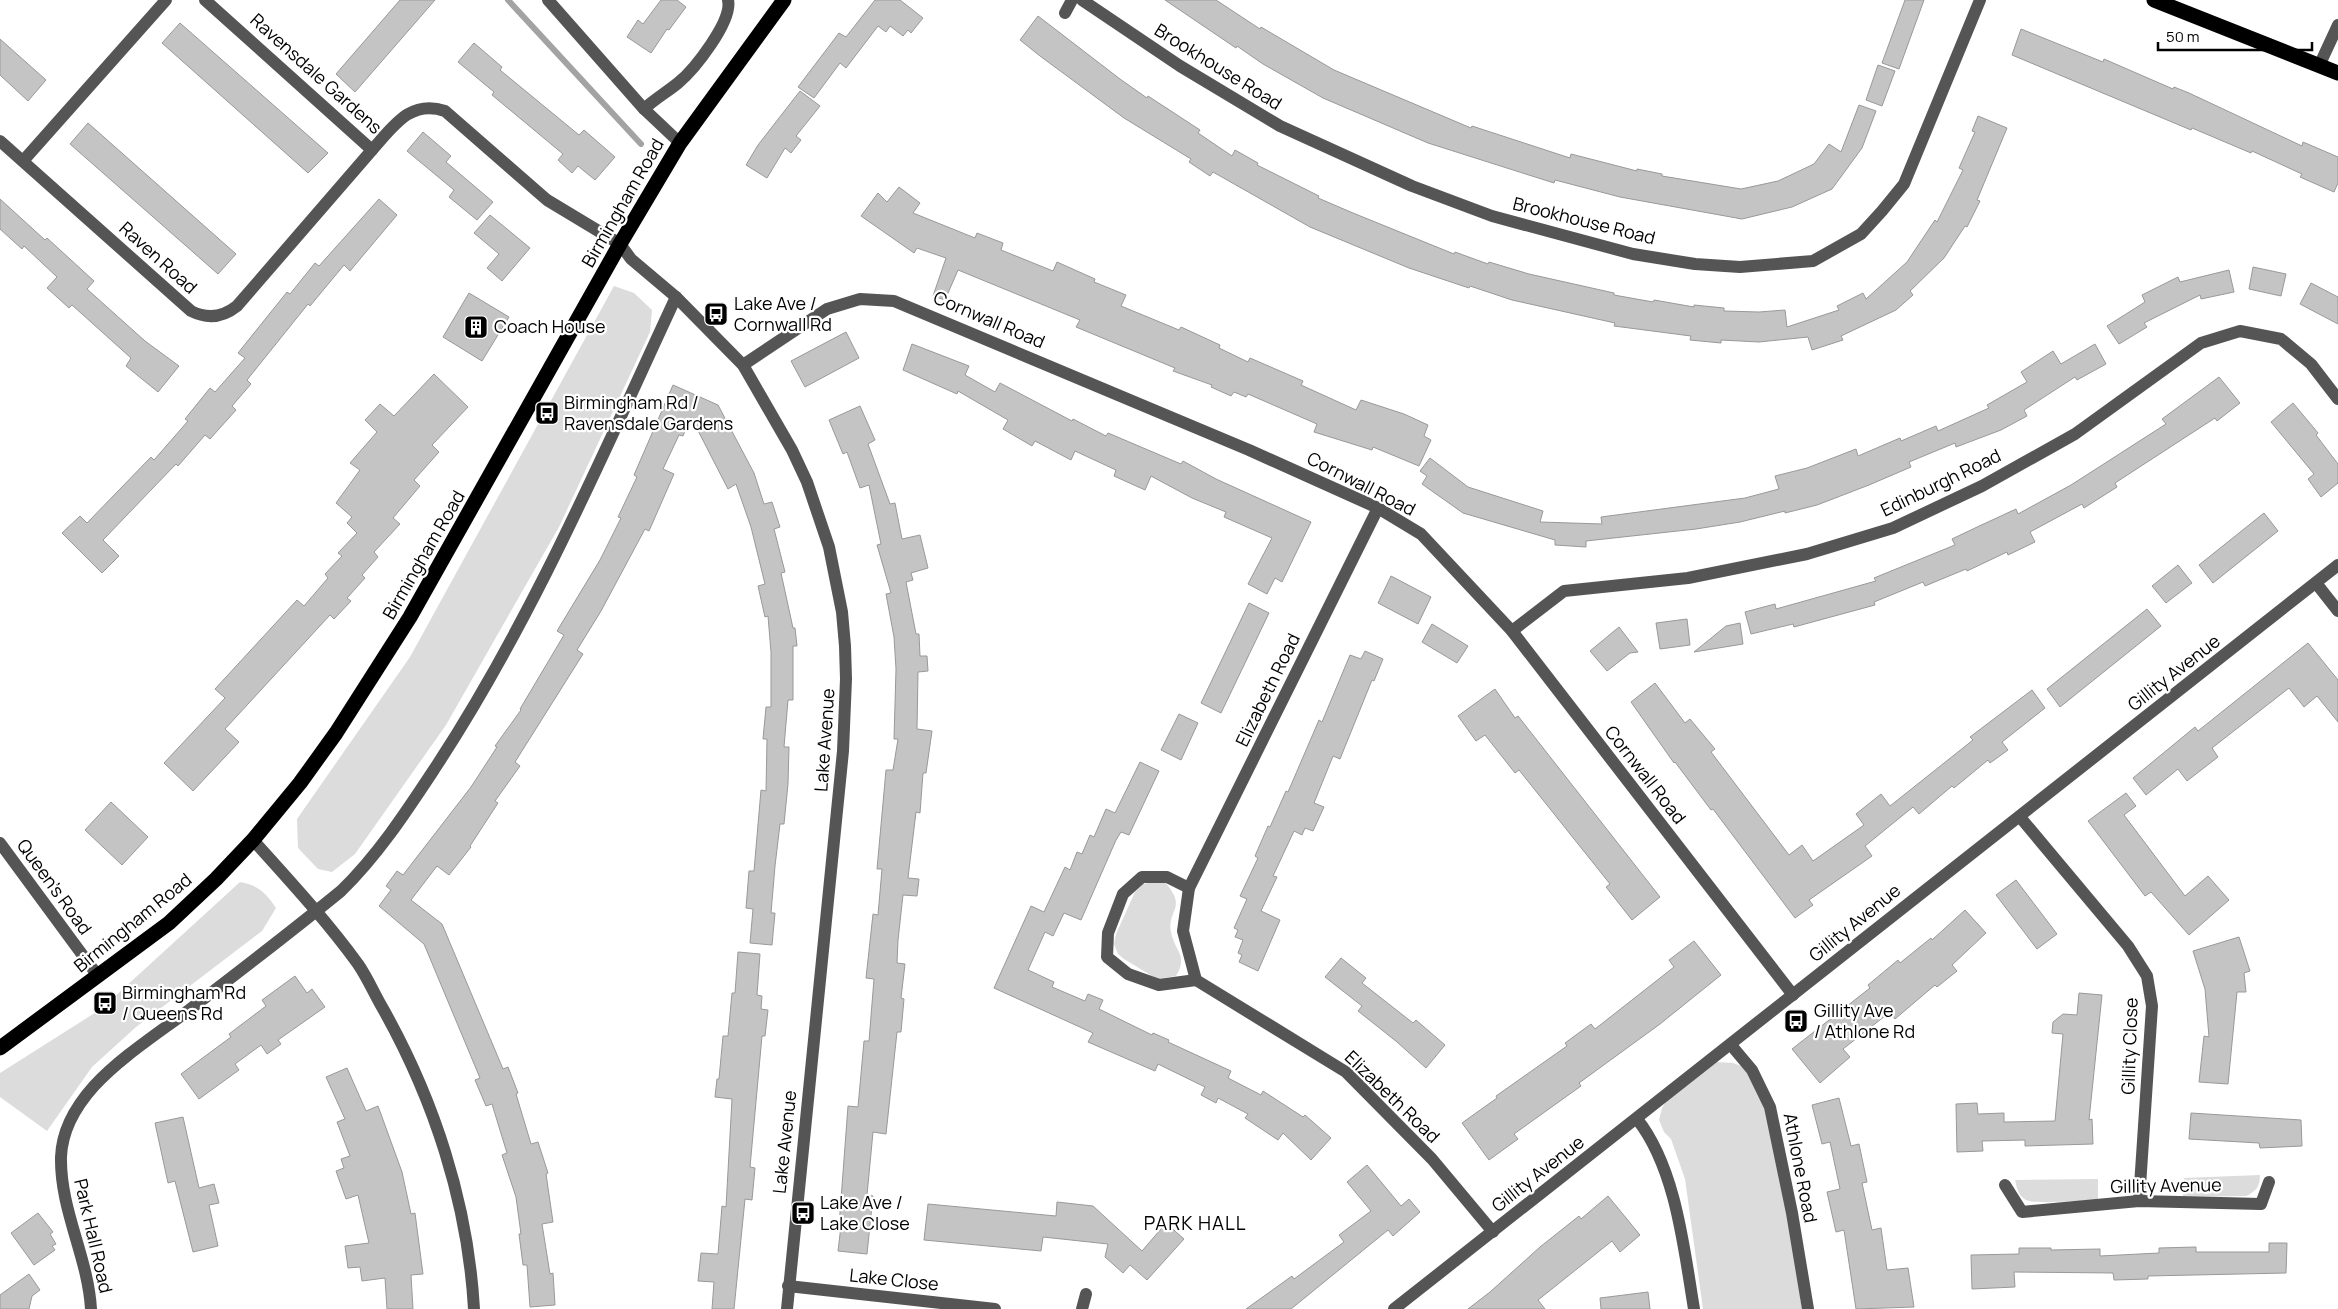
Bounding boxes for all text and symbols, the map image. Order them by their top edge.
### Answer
street label: Ravensdale Gardens [246,8,388,139]
street label: Brookhouse Road [1150,17,1287,115]
scale bar [2158,20,2312,52]
text: 50 m [2166,26,2200,47]
street label: Birmingham Road [576,134,669,271]
street label: Brookhouse Road [1511,191,1658,249]
street label: Raven Road [115,216,203,299]
street label: Cornwall Road [930,285,1049,353]
place label: Lake Ave / Cornwall Rd [734,291,832,336]
bus stop icon: Lake Ave / Cornwall Rd [703,301,729,327]
building icon: Coach House [463,314,489,340]
place label: Coach House [494,314,605,338]
place label: Birmingham Rd / Ravensdale Gardens [564,390,733,435]
bus stop icon: Birmingham Rd / Ravensdale Gardens [534,400,560,426]
street label: Edinburgh Road [1876,443,2005,522]
street label: Cornwall Road [1303,445,1420,521]
street label: Birmingham Road [377,486,470,623]
street label: Elizabeth Road [1229,629,1305,750]
street label: Gillity Avenue [2122,629,2225,716]
street label: Lake Avenue [808,687,840,792]
street label: Cornwall Road [1600,720,1692,829]
street label: Queen's Road [12,834,98,939]
street label: Birmingham Road [69,867,196,977]
street label: Gillity Avenue [1804,878,1905,967]
place label: Birmingham Rd / Queens Rd [122,980,246,1025]
bus stop icon: Birmingham Rd / Queens Rd [92,990,118,1016]
street label: Gillity Close [2115,997,2143,1095]
place label: Gillity Ave / Athlone Rd [1814,998,1915,1043]
bus stop icon: Gillity Ave / Athlone Rd [1783,1008,1809,1034]
street label: Elizabeth Road [1340,1045,1445,1148]
street label: Lake Avenue [767,1089,801,1195]
street label: Athlone Road [1779,1111,1823,1225]
street label: Gillity Avenue [1486,1130,1589,1217]
street label: Gillity Avenue [2110,1172,2222,1198]
street label: Park Hall Road [69,1176,119,1295]
place label: Lake Ave / Lake Close [820,1190,910,1235]
bus stop icon: Lake Ave / Lake Close [790,1200,816,1226]
district label: PARK HALL [1144,1210,1246,1236]
street label: Lake Close [848,1262,940,1296]

